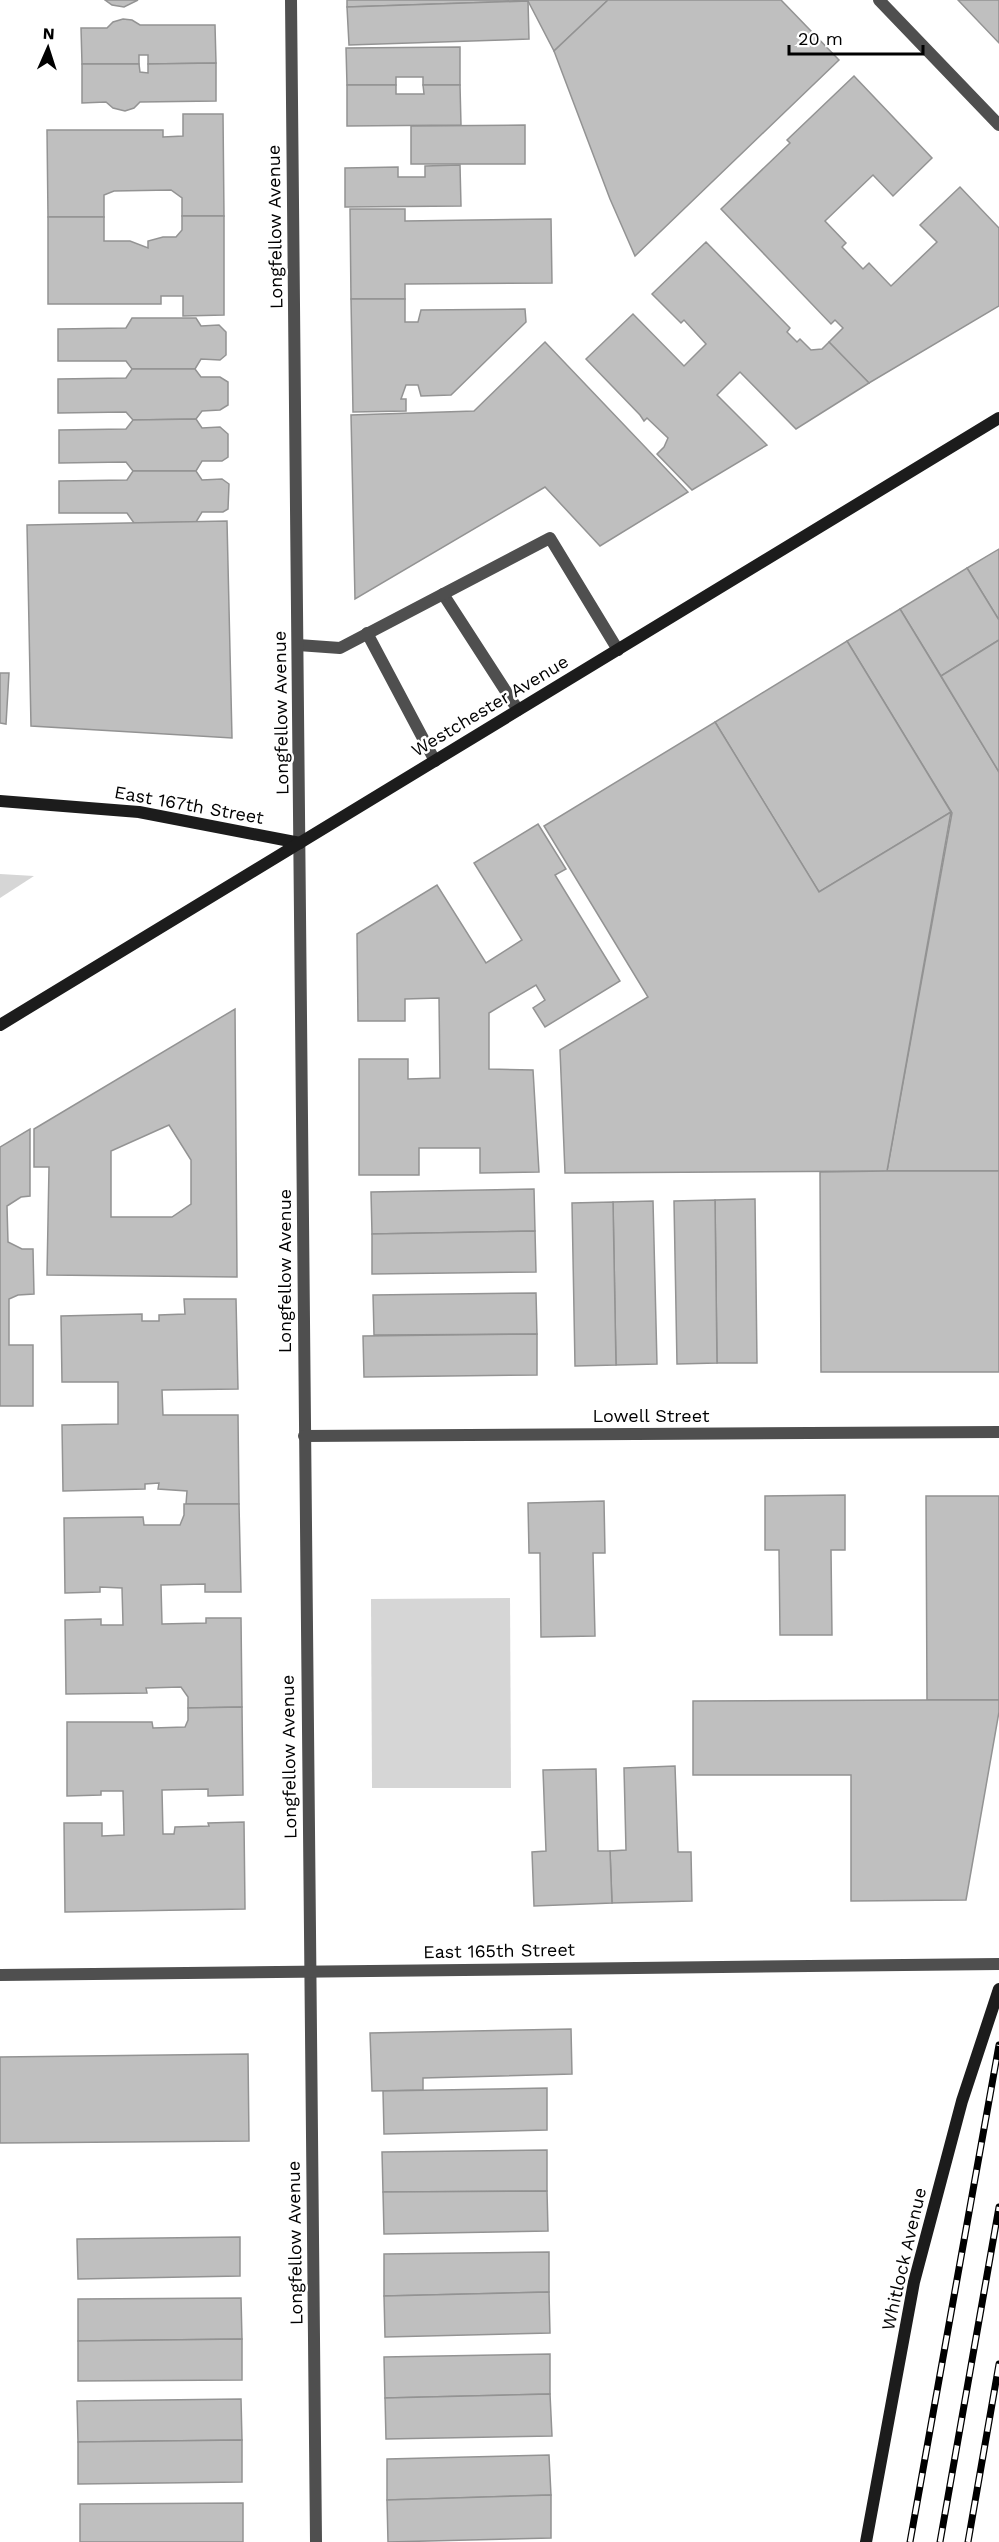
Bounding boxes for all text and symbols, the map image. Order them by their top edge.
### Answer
north arrow [18,18,78,78]
scale bar [789,18,922,56]
text: N [42,24,55,43]
text: 20 m [798,28,843,49]
street label: Longfellow Avenue [263,145,286,309]
street label: Longfellow Avenue [269,631,292,795]
street label: Westchester Avenue [408,650,572,761]
street label: East 167th Street [113,781,266,828]
street label: Longfellow Avenue [274,1189,295,1353]
street label: Lowell Street [593,1405,710,1426]
street label: Longfellow Avenue [277,1675,300,1839]
street label: East 165th Street [423,1939,576,1962]
street label: Longfellow Avenue [283,2161,306,2325]
street label: Whitlock Avenue [877,2185,930,2332]

